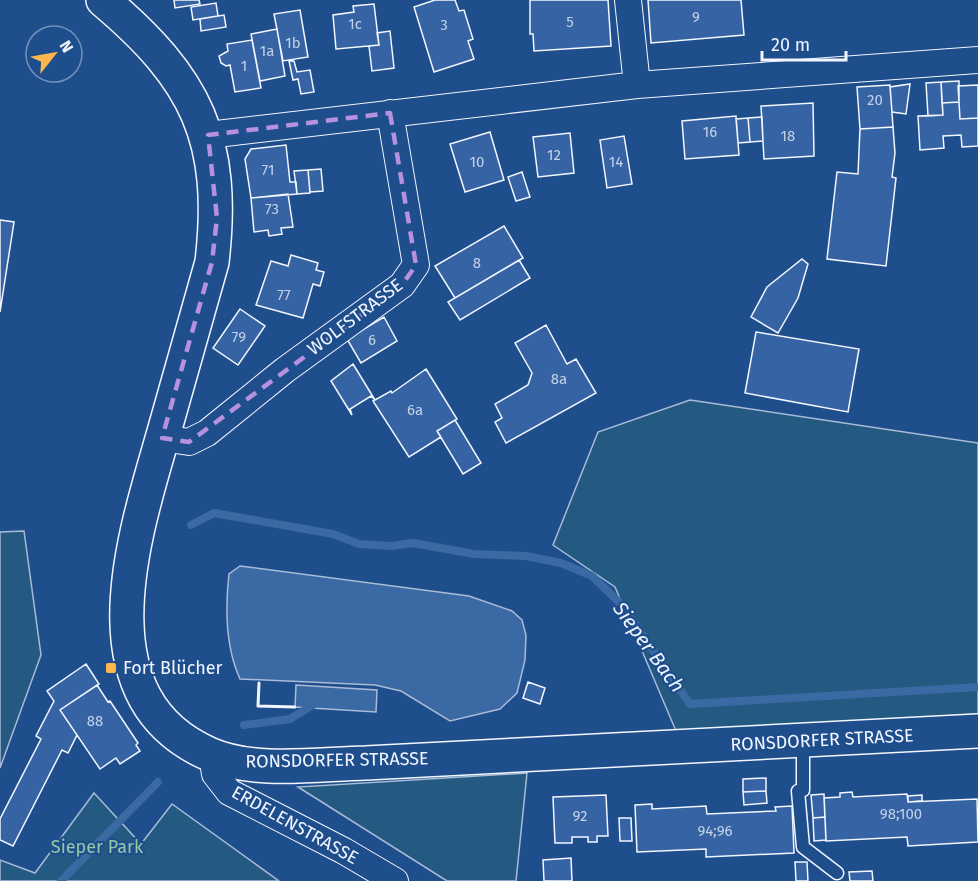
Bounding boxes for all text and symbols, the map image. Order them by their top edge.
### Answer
house number: 9 [692,8,700,26]
house number: 5 [566,13,574,31]
house number: 1c [348,15,362,33]
house number: 3 [440,16,448,34]
north arrow [24,24,84,84]
scale bar [762,24,846,62]
house number: 1b [285,34,301,52]
text: 20 m [771,34,810,56]
text: N [56,37,77,56]
house number: 1a [260,42,274,60]
house number: 1 [241,57,247,75]
house number: 20 [867,91,883,109]
house number: 16 [703,123,717,141]
house number: 18 [781,127,795,145]
house number: 12 [547,146,561,164]
house number: 10 [470,153,484,171]
house number: 14 [609,153,623,171]
house number: 71 [262,161,274,179]
house number: 73 [265,200,279,218]
house number: 8 [473,254,481,272]
street label: WOLFSTRASSE [303,274,407,360]
house number: 77 [277,286,291,304]
house number: 79 [232,328,246,346]
house number: 6 [368,331,376,349]
house number: 8a [551,370,567,388]
house number: 6a [407,401,423,419]
water label: Sieper Bach [608,596,690,697]
place label: Fort Blücher [123,657,223,679]
marker: Fort Blücher [104,661,118,675]
house number: 88 [87,712,103,730]
street label: RONSDORFER STRASSE [730,724,914,756]
street label: RONSDORFER STRASSE [245,747,429,773]
street label: ERDELENSTRASSE [228,781,362,869]
house number: 98;100 [880,805,922,823]
house number: 92 [573,807,587,825]
house number: 94;96 [697,822,733,840]
park label: Sieper Park [51,836,144,858]

